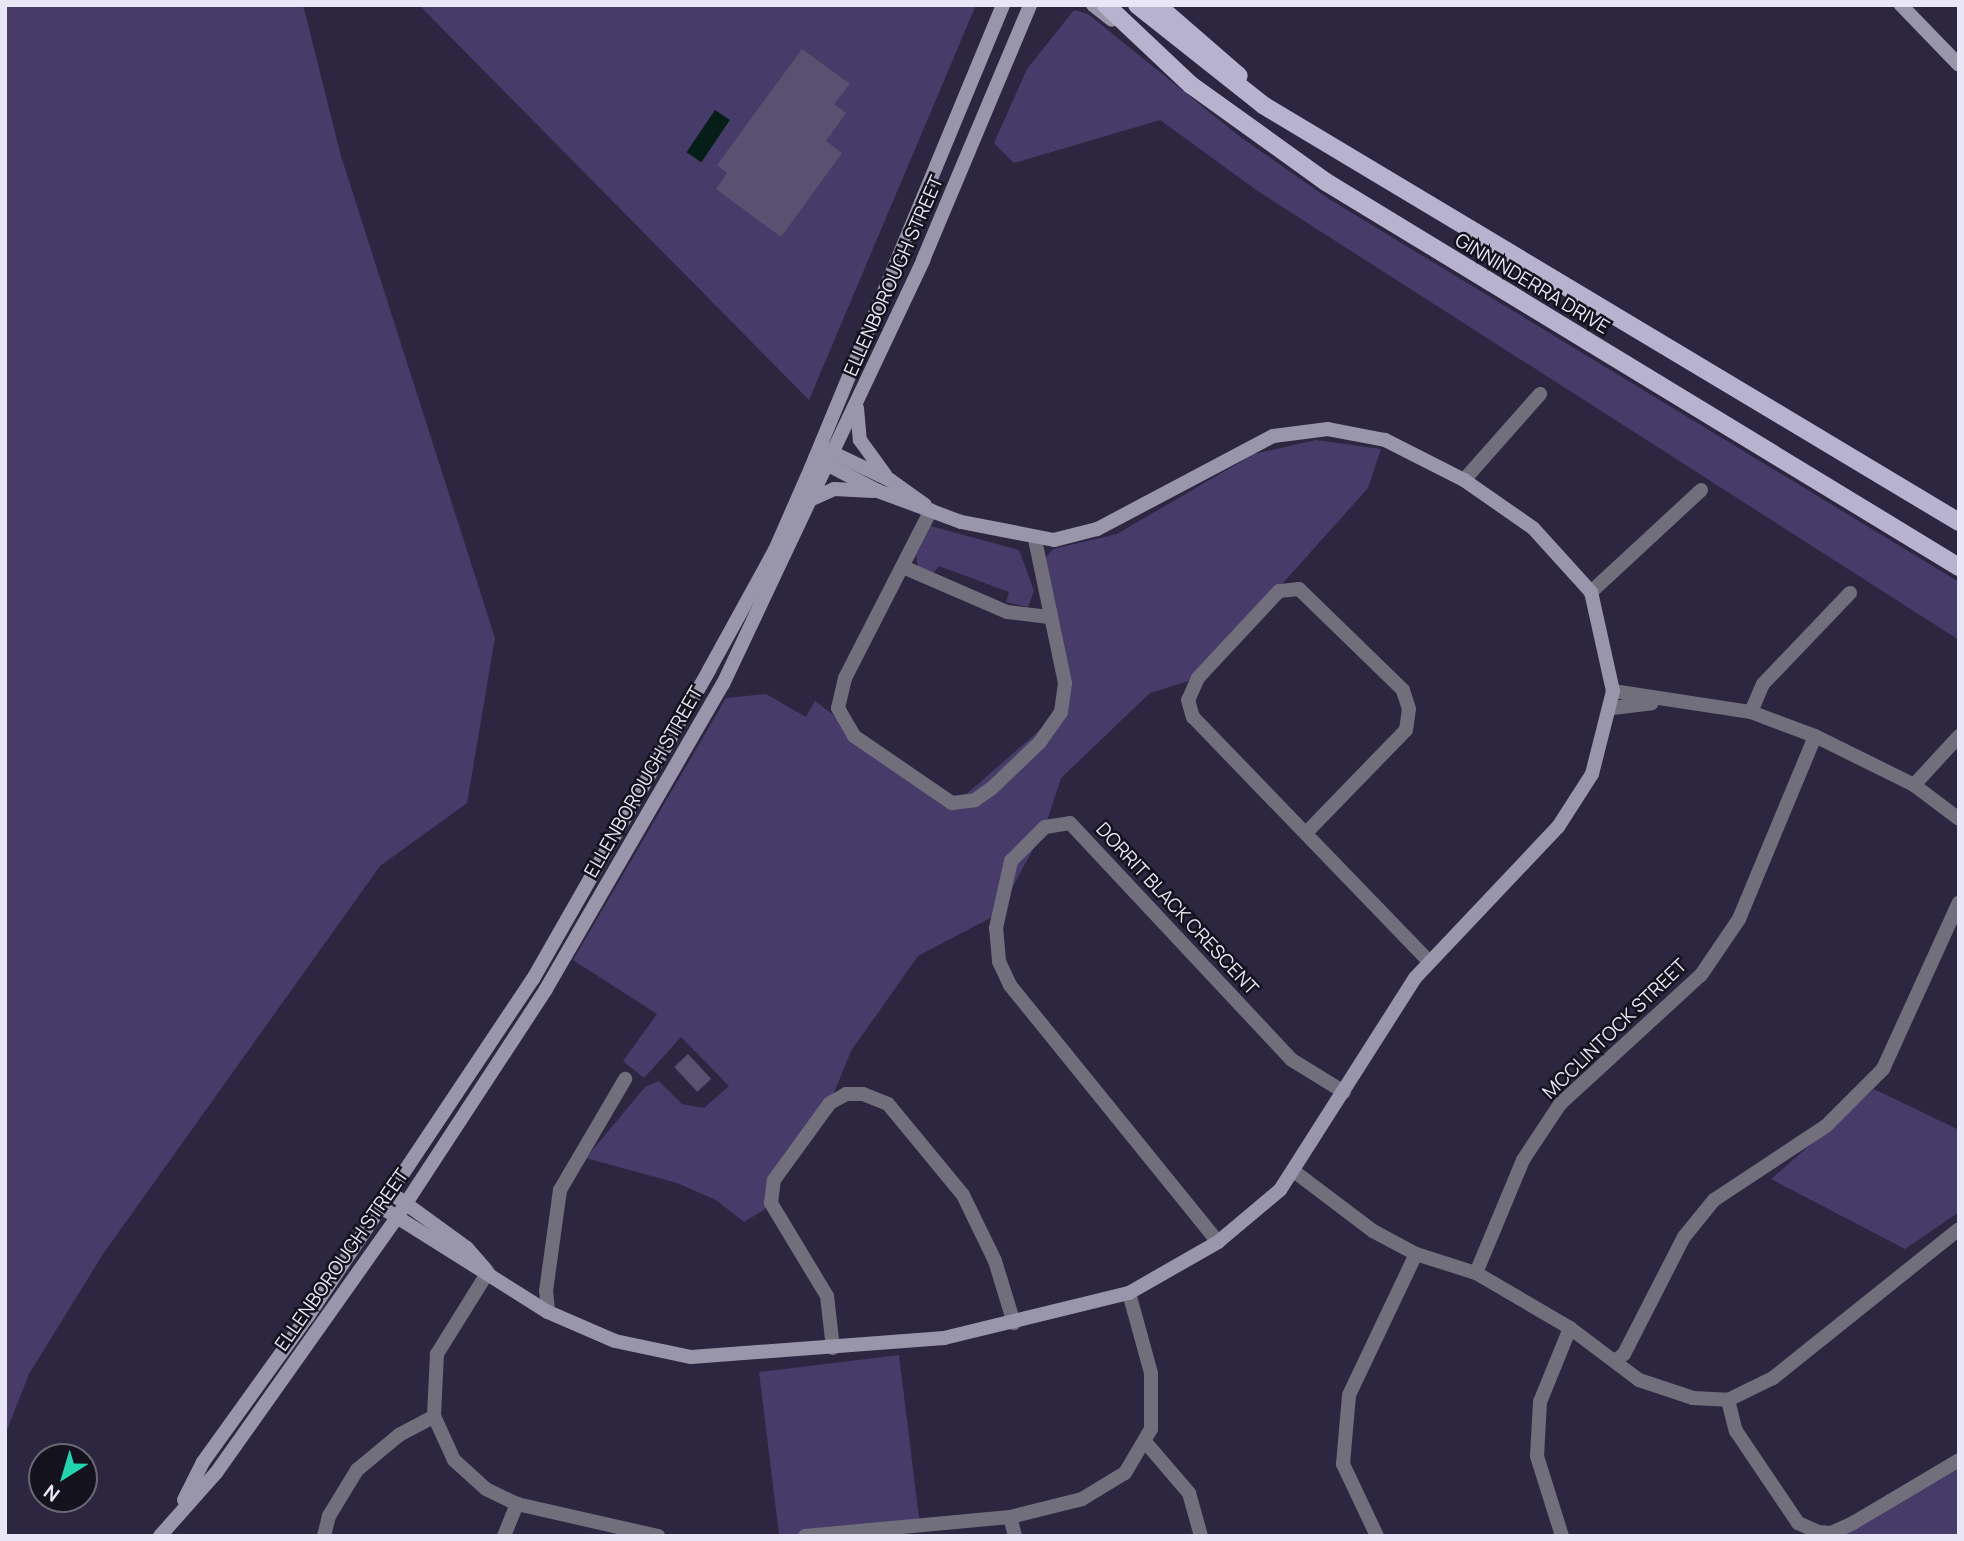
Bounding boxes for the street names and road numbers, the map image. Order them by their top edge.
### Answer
street label: ELLENBOROUGH STREET [840,172,948,380]
street label: GINNINDERRA DRIVE [1451,229,1613,339]
street label: ELLENBOROUGH STREET [580,682,708,882]
street label: DORRIT BLACK CRESCENT [1091,818,1263,1000]
street label: MCCLINTOCK STREET [1538,954,1692,1104]
street label: ELLENBOROUGH STREET [271,1165,413,1355]

